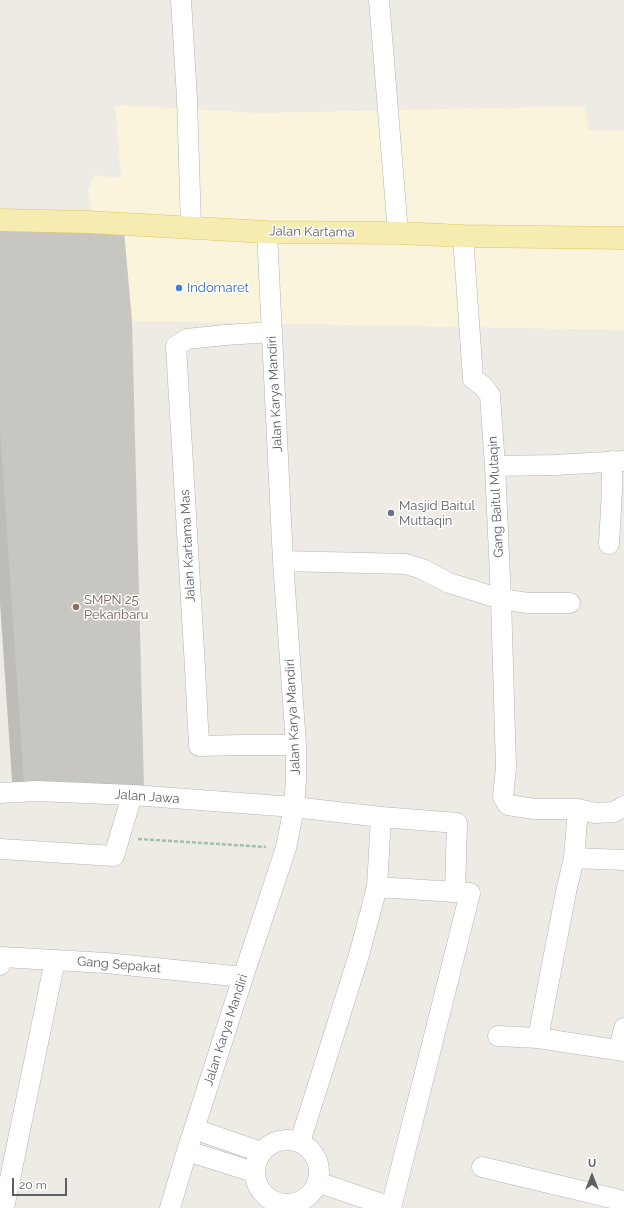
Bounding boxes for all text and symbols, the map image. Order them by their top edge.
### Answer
street label: Jalan Kartama [269,223,355,241]
place label: Indomaret [187,280,249,296]
marker: Indomaret [174,283,184,293]
street label: Jalan Karya Mandiri [264,336,286,452]
street label: Gang Baitul Mutaqin [485,436,507,558]
street label: Jalan Kartama Mas [177,489,199,603]
place label: Masjid Baitul Muttaqin [399,498,475,529]
marker: Masjid Baitul Muttaqin [386,508,396,518]
place label: SMPN 25 Pekanbaru [84,592,149,623]
marker: SMPN 25 Pekanbaru [71,602,81,612]
street label: Jalan Karya Mandiri [282,659,304,775]
street label: Jalan Jawa [114,787,180,807]
street label: Gang Sepakat [76,954,162,976]
street label: Jalan Karya Mandiri [201,972,251,1088]
north arrow [572,1156,612,1196]
text: U [588,1157,596,1170]
scale bar [14,1170,69,1196]
text: 20 m [19,1178,47,1192]

